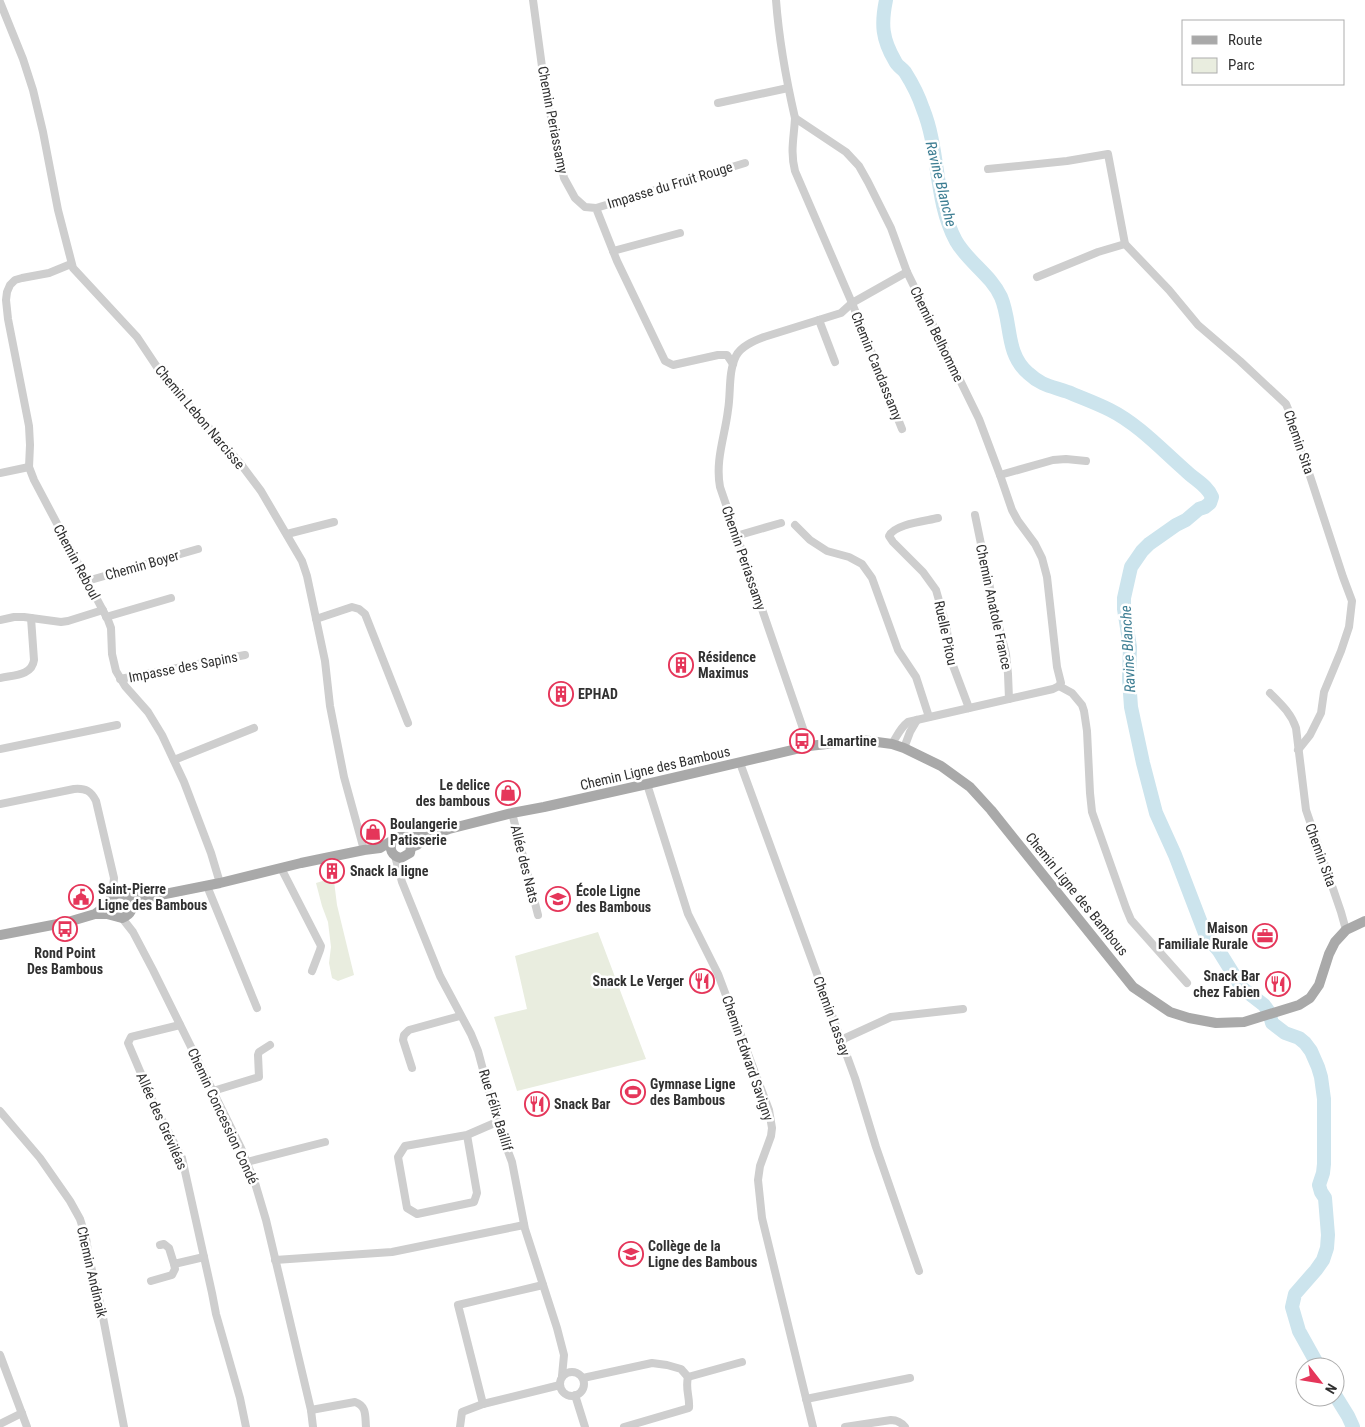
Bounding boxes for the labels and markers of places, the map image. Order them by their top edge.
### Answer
place label: Résidence Maximus [698,649,756,681]
building icon: Résidence Maximus [668,652,694,678]
building icon: EPHAD [548,681,574,707]
place label: EPHAD [578,686,618,702]
bus stop icon: Lamartine [789,728,815,754]
place label: Lamartine [820,733,877,749]
place label: Le delice des bambous [416,777,490,809]
shop icon: Le delice des bambous [495,780,521,806]
place label: Boulangerie Patisserie [390,816,458,848]
shop icon: Boulangerie Patisserie [360,819,386,845]
building icon: Snack la ligne [319,858,345,884]
place label: Snack la ligne [350,863,429,879]
place label: Saint-Pierre Ligne des Bambous [98,881,207,913]
place label: École Ligne des Bambous [576,882,651,915]
public building icon: Saint-Pierre Ligne des Bambous [68,884,94,910]
school or university icon: École Ligne des Bambous [545,886,571,912]
bus stop icon: Rond Point Des Bambous [52,916,78,942]
place label: Maison Familiale Rurale [1158,920,1248,952]
office icon: Maison Familiale Rurale [1252,923,1278,949]
place label: Rond Point Des Bambous [27,945,103,977]
restaurant icon: Snack Le Verger [689,968,715,994]
place label: Snack Bar chez Fabien [1193,968,1260,1000]
restaurant icon: Snack Bar chez Fabien [1265,971,1291,997]
place label: Snack Le Verger [593,973,684,989]
place label: Gymnase Ligne des Bambous [650,1076,736,1108]
sports icon: Gymnase Ligne des Bambous [620,1079,646,1105]
restaurant icon: Snack Bar [524,1091,550,1117]
place label: Snack Bar [554,1096,611,1112]
place label: Collège de la Ligne des Bambous [648,1238,757,1270]
school or university icon: Collège de la Ligne des Bambous [618,1241,644,1267]

